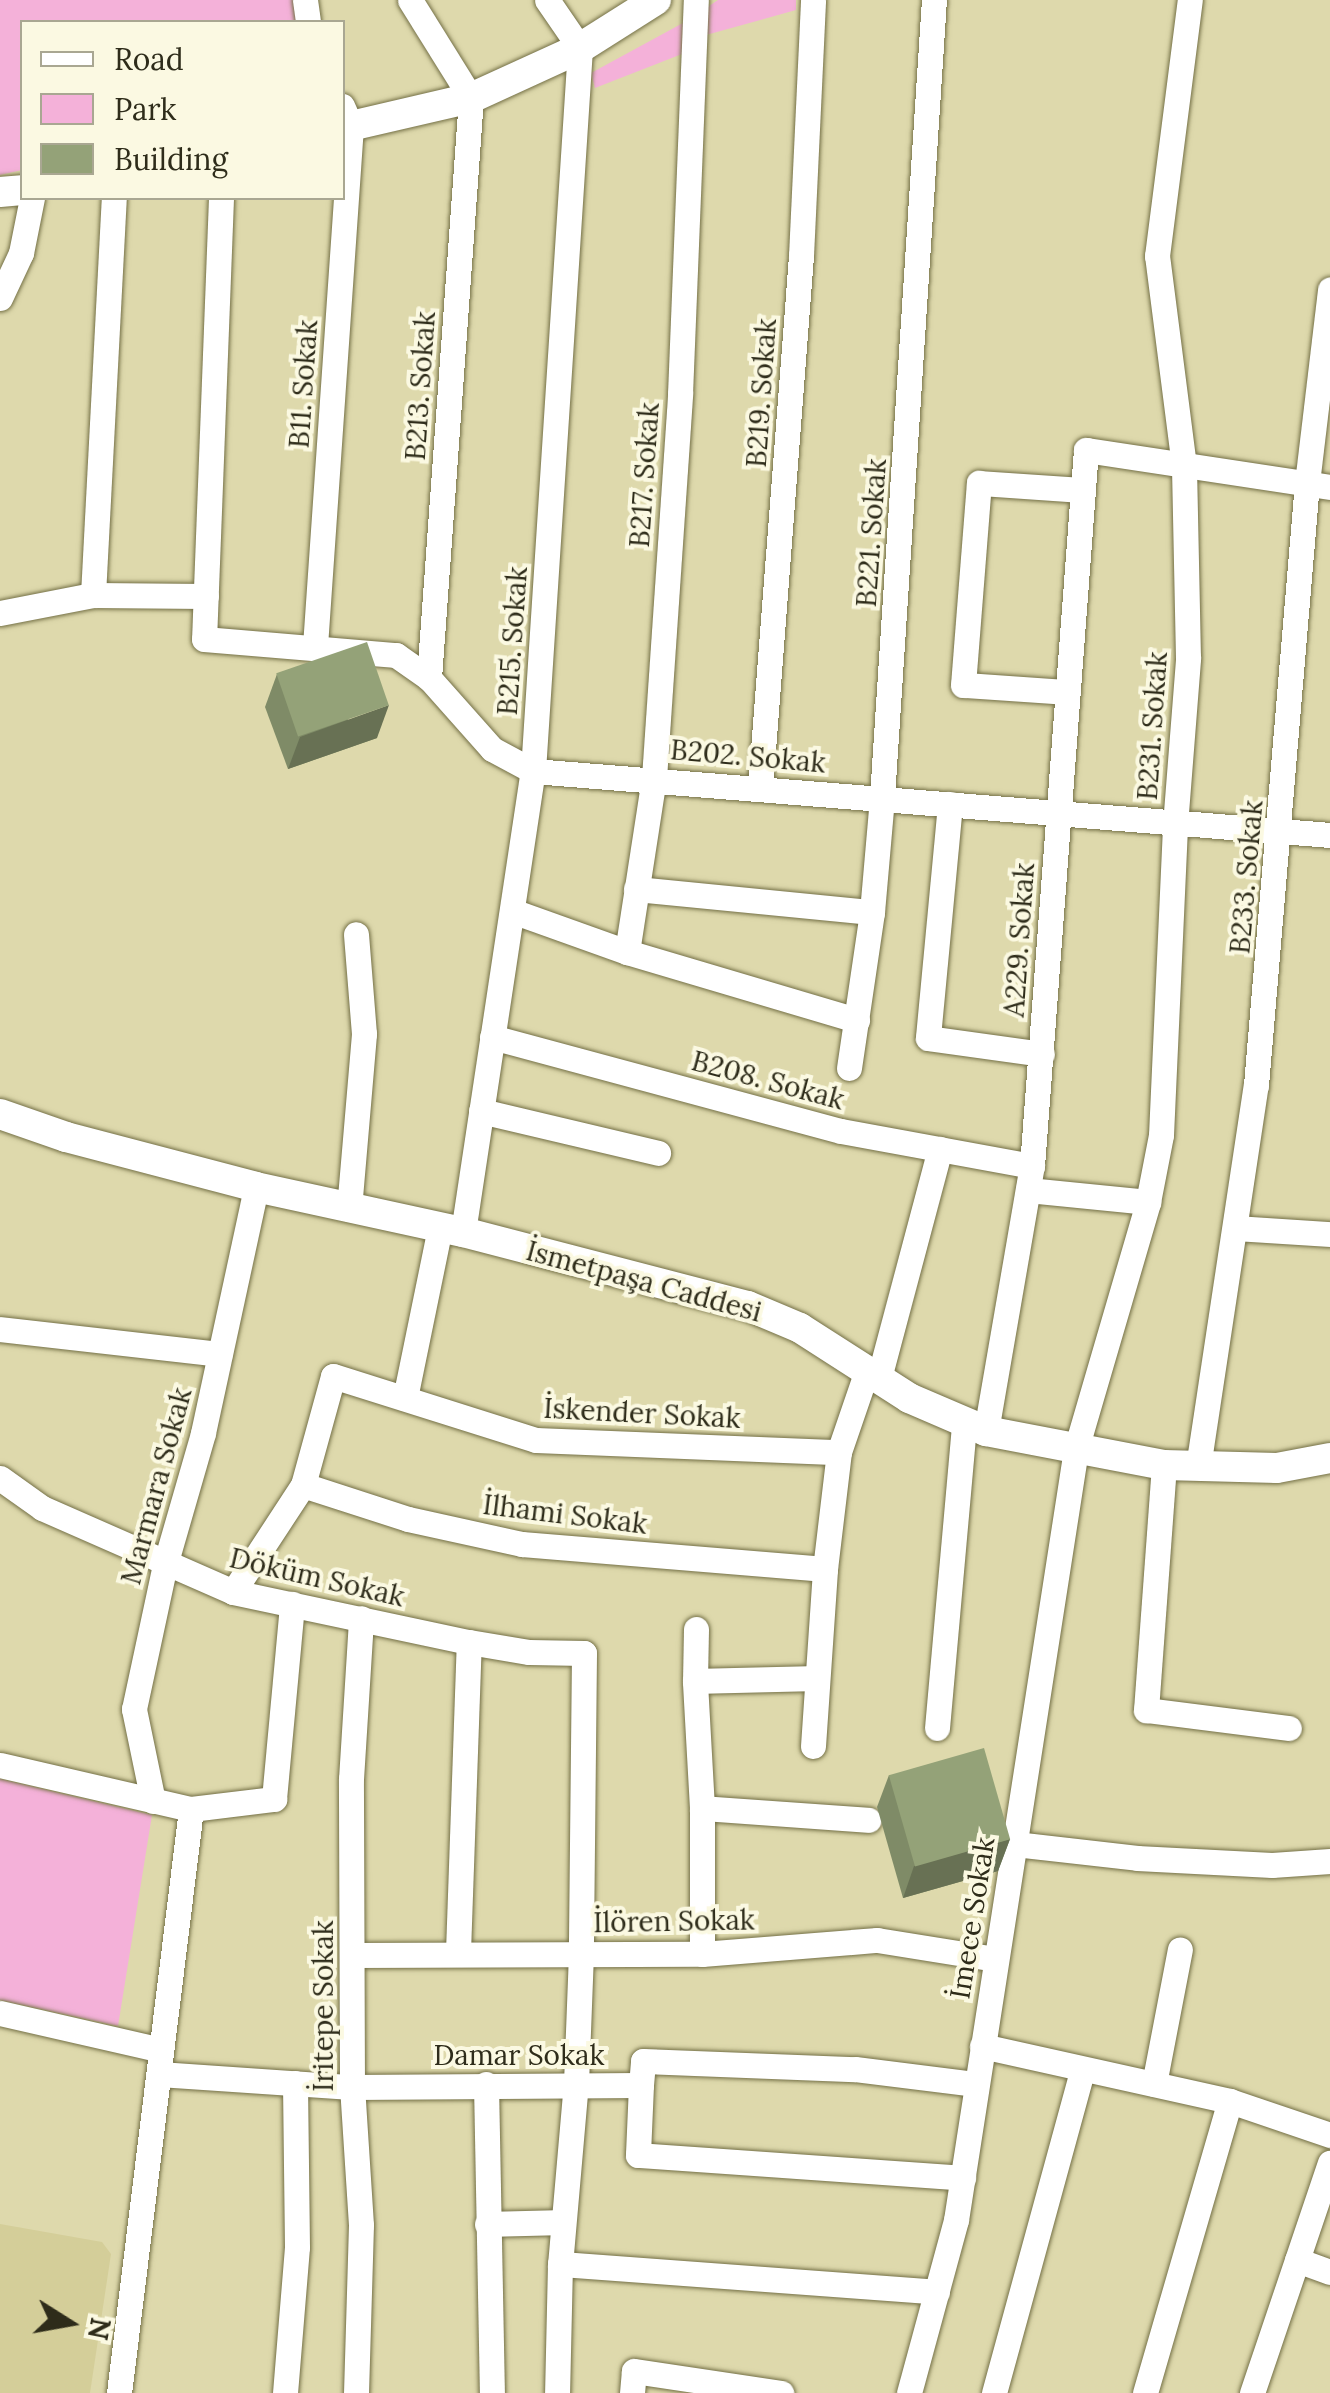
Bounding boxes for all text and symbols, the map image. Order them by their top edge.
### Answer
legend [20,20,345,200]
text: Road [114,40,184,78]
text: Park [114,90,176,128]
text: Building [114,140,228,178]
street label: B213. Sokak [398,310,442,462]
street label: B219. Sokak [739,317,783,469]
street label: B11. Sokak [282,319,324,449]
street label: B217. Sokak [622,401,666,549]
street label: B221. Sokak [849,458,893,608]
street label: B215. Sokak [490,566,534,716]
street label: B231. Sokak [1130,651,1174,801]
street label: B202. Sokak [669,732,827,780]
street label: B233. Sokak [1223,799,1269,955]
street label: A229. Sokak [997,862,1041,1018]
street label: B208. Sokak [688,1044,848,1116]
street label: İsmetpaşa Caddesi [523,1233,765,1329]
street label: Marmara Sokak [114,1384,198,1588]
street label: İskender Sokak [543,1391,741,1435]
street label: İlhami Sokak [481,1487,649,1541]
street label: Döküm Sokak [226,1541,408,1613]
street label: İmece Sokak [943,1835,1001,2001]
street label: İlören Sokak [593,1903,755,1939]
street label: İritepe Sokak [306,1920,340,2092]
street label: Damar Sokak [434,2038,604,2072]
north arrow [20,2273,120,2373]
text: N [80,2315,119,2343]

